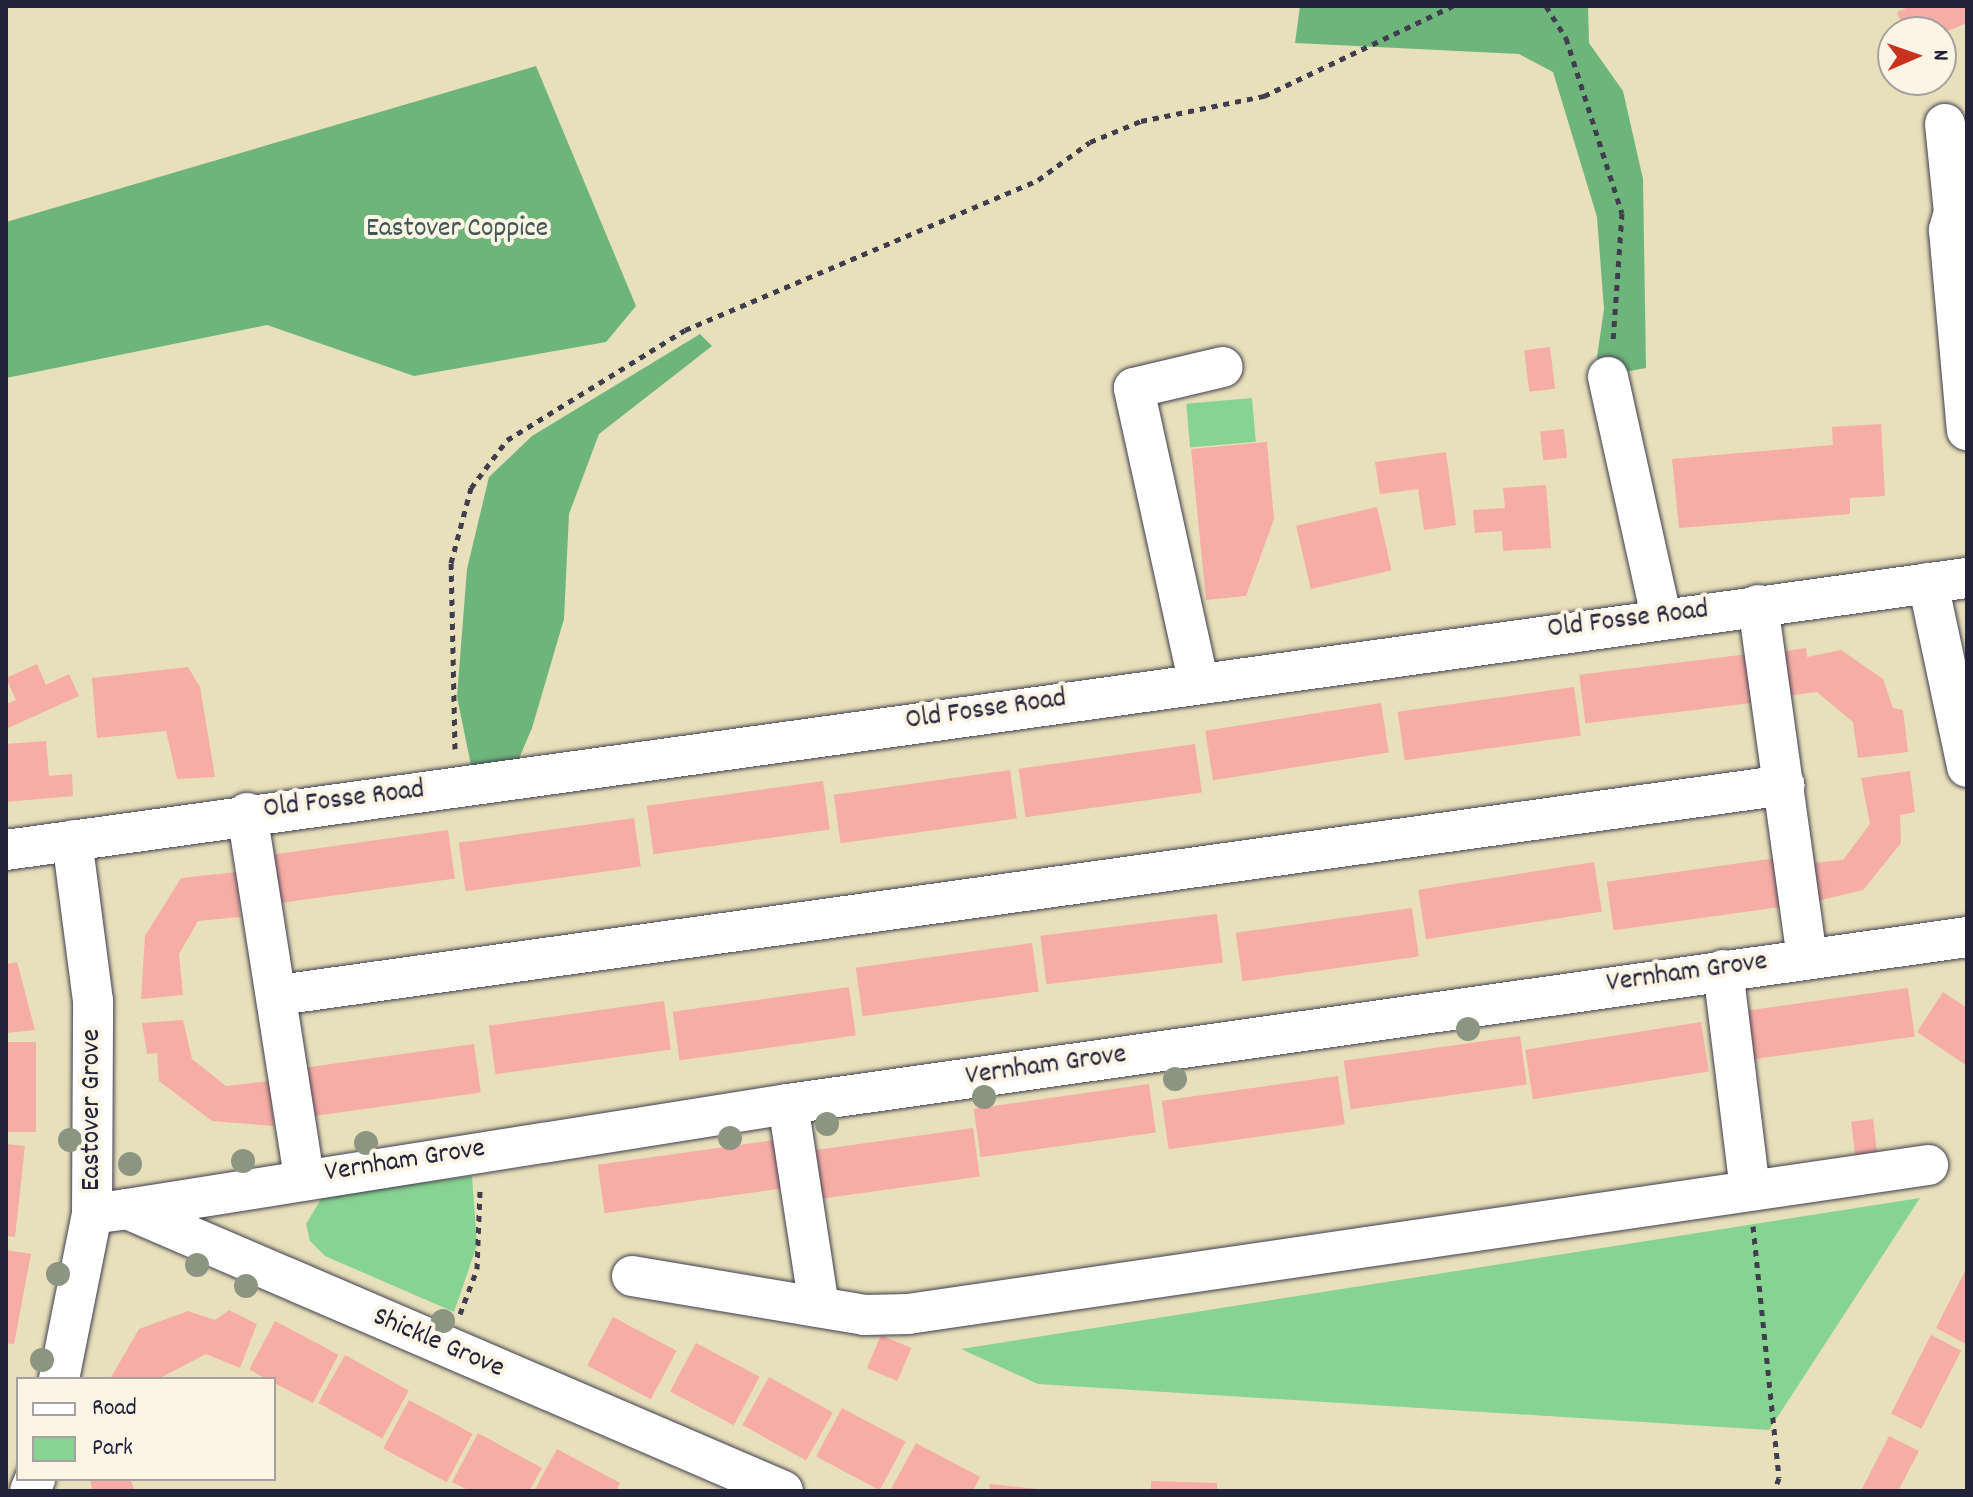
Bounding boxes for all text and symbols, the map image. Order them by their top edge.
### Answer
north arrow [1877,16,1957,96]
text: N [1924,49,1955,61]
park label: Eastover Coppice [366,213,548,247]
street label: Old Fosse Road [1546,594,1710,648]
street label: Old Fosse Road [904,683,1068,739]
street label: Old Fosse Road [262,774,426,828]
street label: Vernham Grove [1605,946,1769,1002]
street label: Eastover Grove [76,1029,110,1191]
street label: Vernham Grove [964,1039,1128,1095]
street label: Vernham Grove [323,1133,487,1191]
street label: Shickle Grove [367,1301,509,1387]
legend [16,1377,276,1481]
text: Road [92,1392,137,1426]
text: Park [92,1432,133,1466]

